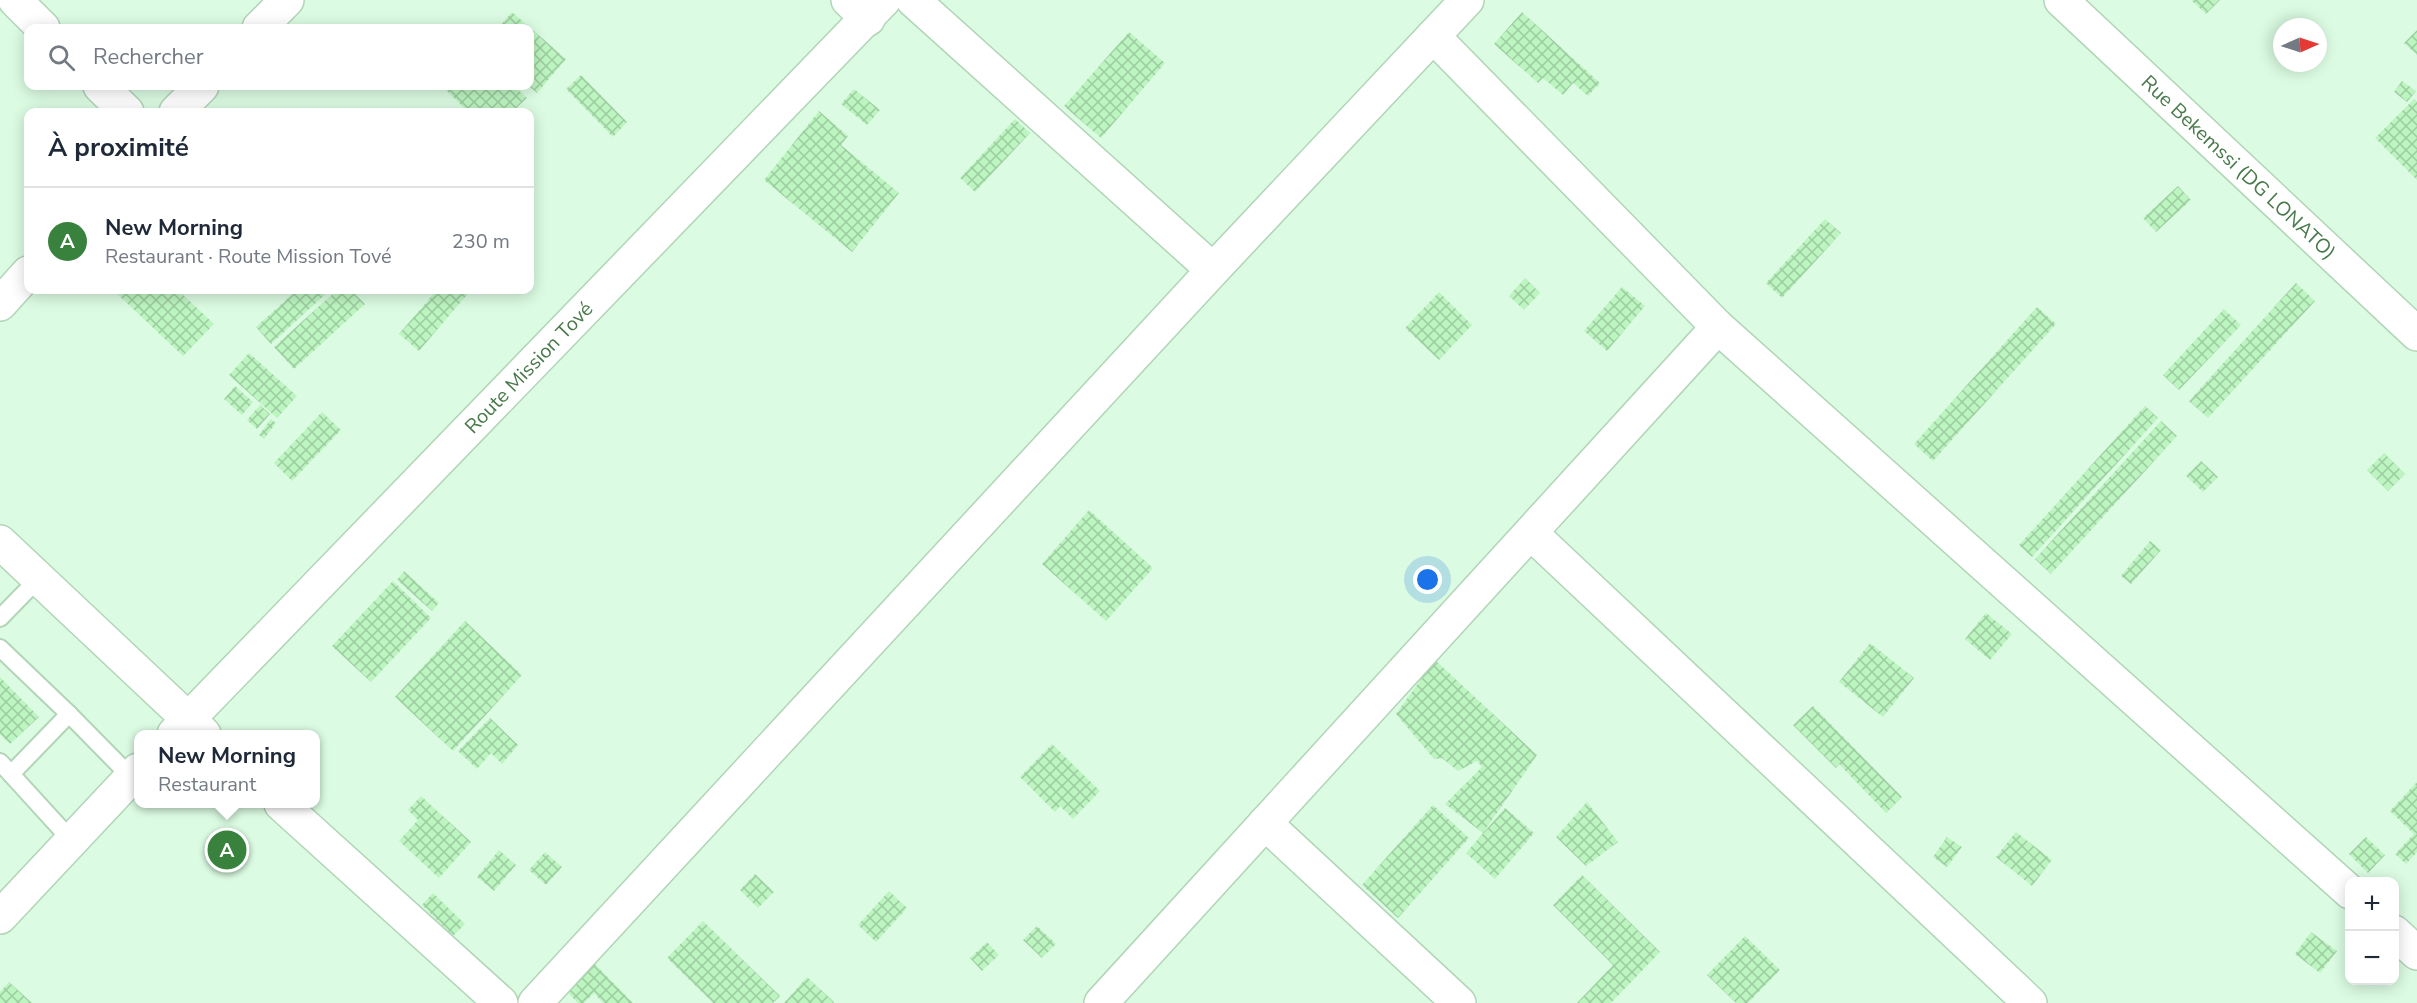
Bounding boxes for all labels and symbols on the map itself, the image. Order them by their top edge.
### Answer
north arrow [2273,18,2327,72]
street label: Rue Bekemssi (DG LONATO) [2135,69,2342,265]
street label: Route Mission Tové [459,296,599,440]
your location [1413,565,1442,594]
pin: A [208,828,246,872]

